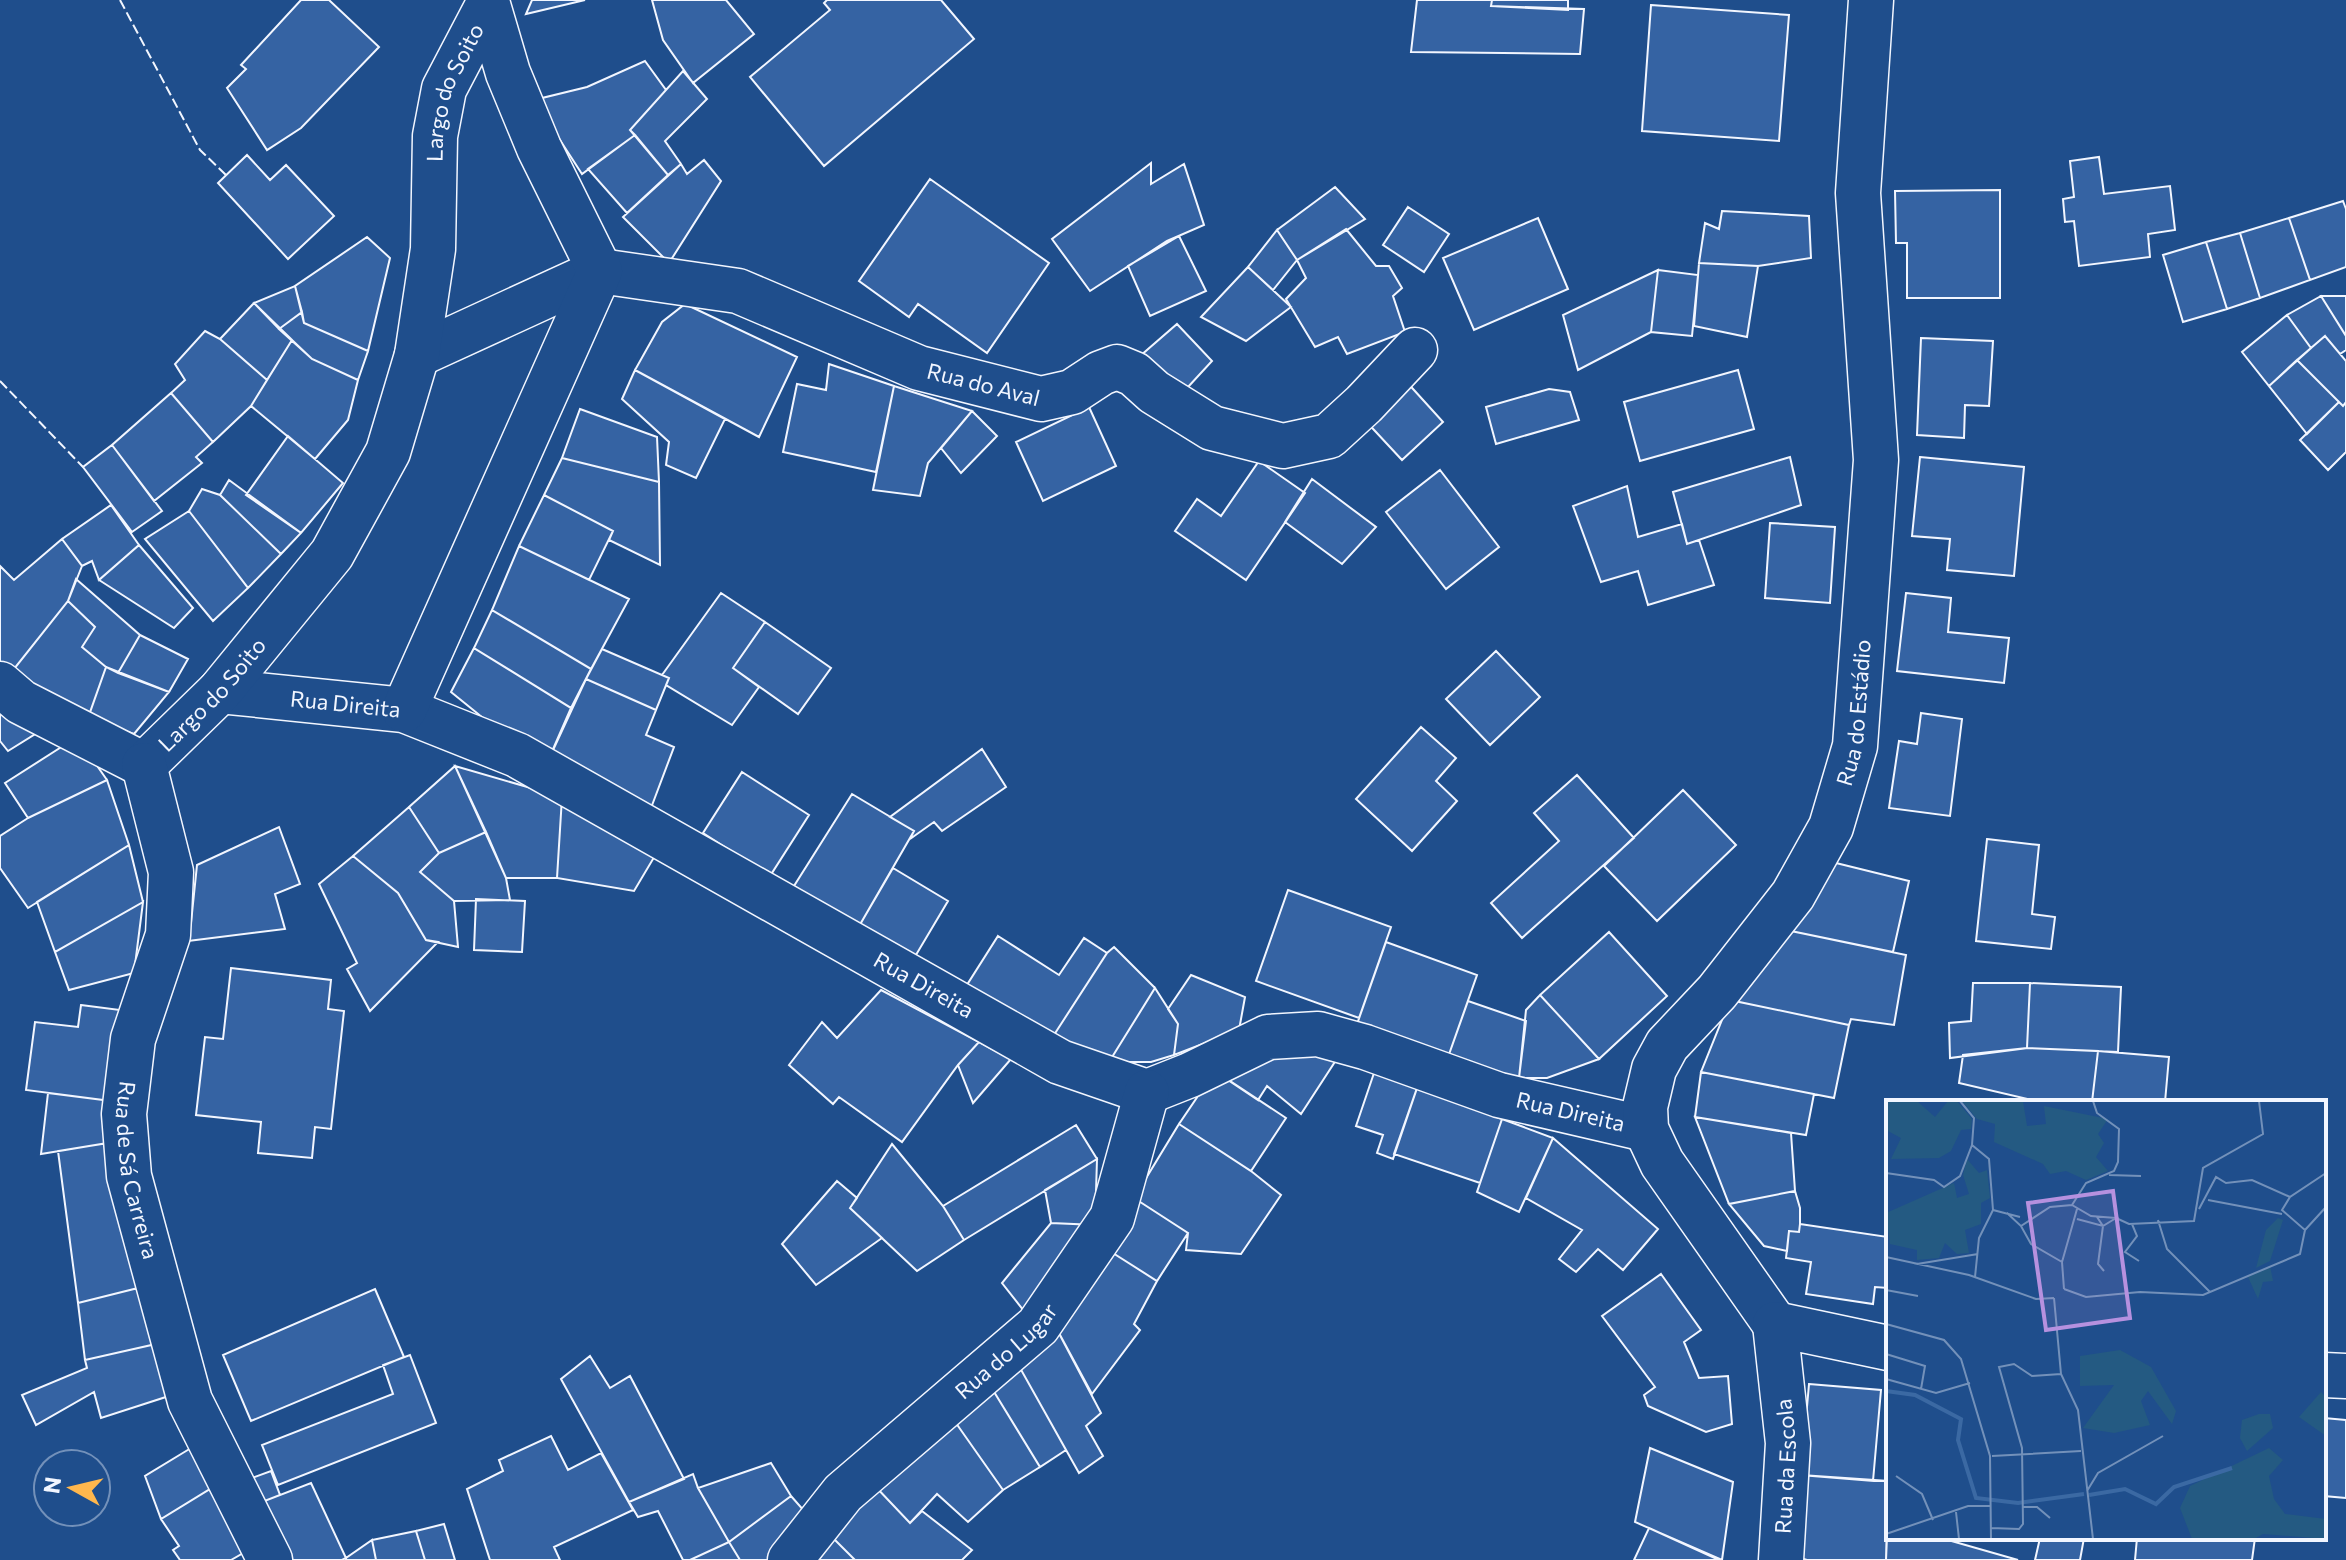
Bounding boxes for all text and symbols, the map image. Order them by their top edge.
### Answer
street label: Largo do Soito [421,19,489,162]
street label: Rua do Aval [924,357,1043,411]
street label: Largo do Soito [152,632,271,757]
street label: Rua do Estádio [1830,639,1876,789]
street label: Rua Direita [289,684,402,723]
street label: Rua Direita [869,946,979,1024]
street label: Rua de Sá Carreira [110,1080,165,1262]
street label: Rua Direita [1514,1085,1628,1137]
inset map [1886,1100,2326,1540]
street label: Rua do Lugar [949,1298,1063,1404]
street label: Rua da Escola [1769,1397,1801,1534]
north arrow [32,1448,112,1528]
text: N [37,1475,66,1495]

